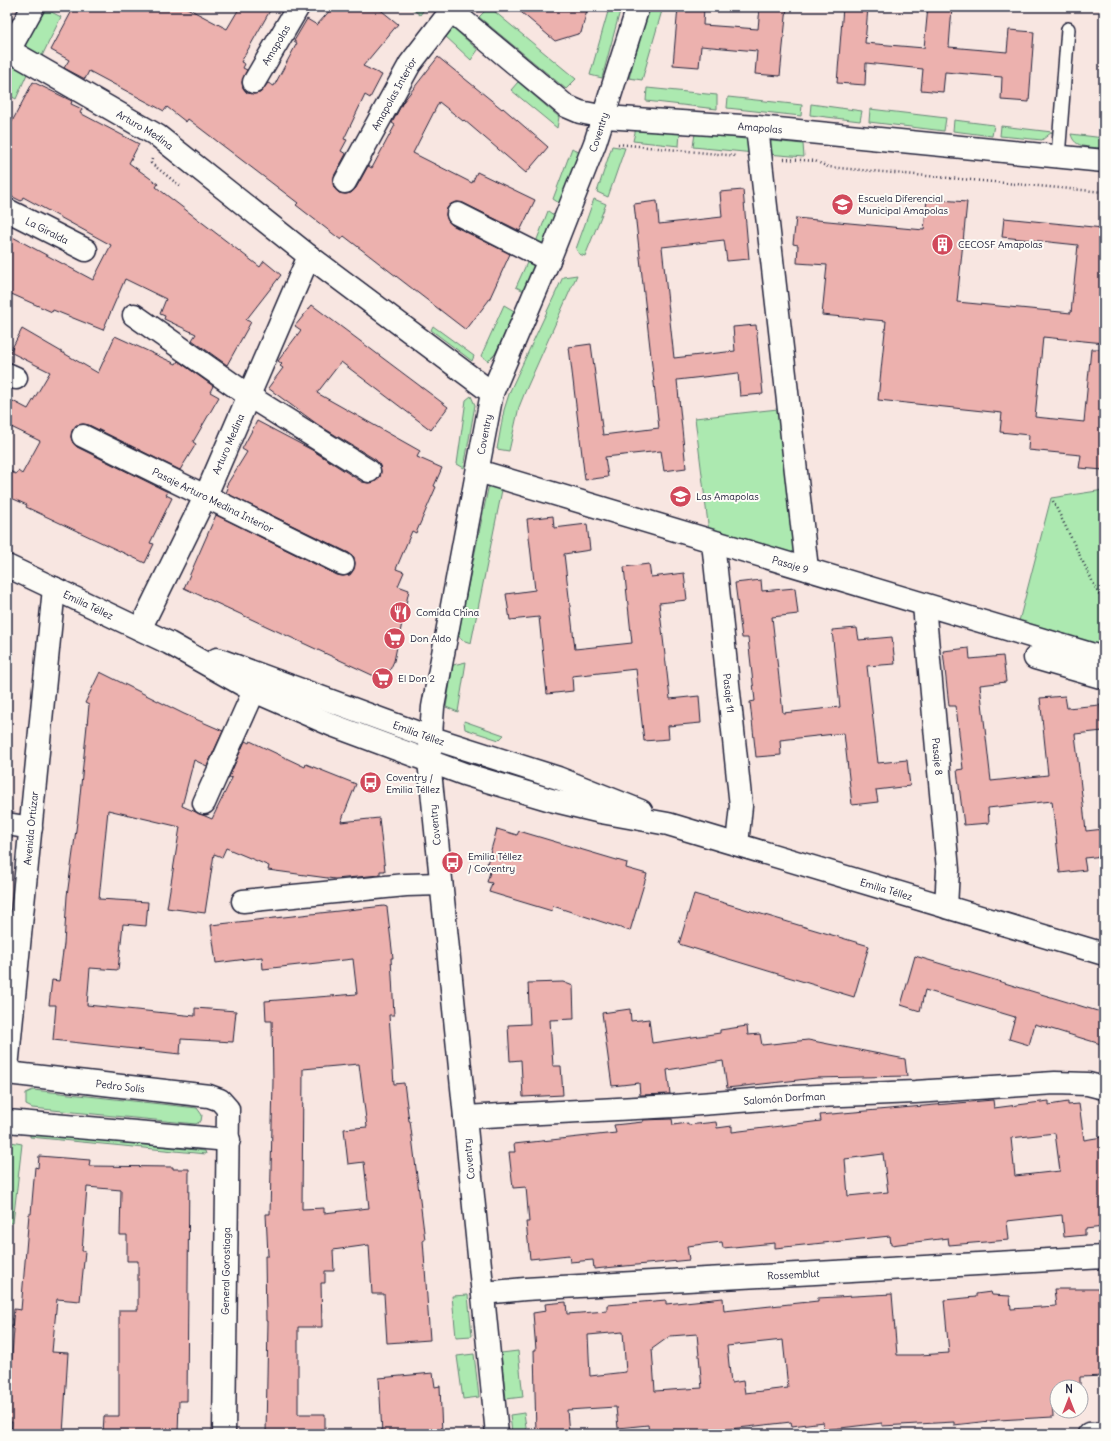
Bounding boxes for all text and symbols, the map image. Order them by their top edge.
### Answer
street label: Amapolas [259,22,293,68]
street label: Amapolas Interior [368,54,420,133]
street label: Arturo Medina [114,107,176,153]
street label: Coventry [586,110,611,154]
street label: Amapolas [737,119,783,136]
school or university icon: Escuela Diferencial Municipal Amapolas [829,191,855,217]
place label: Escuela Diferencial Municipal Amapolas [858,192,948,217]
street label: La Giralda [23,214,71,247]
building icon: CECOSF Amapolas [929,231,955,257]
place label: CECOSF Amapolas [958,238,1043,251]
street label: Arturo Medina [209,411,247,476]
street label: Coventry [474,413,494,456]
street label: Pasaje Arturo Medina Interior [150,465,276,535]
school or university icon: Las Amapolas [667,483,693,509]
place label: Las Amapolas [696,490,759,503]
street label: Pasaje 9 [771,553,810,576]
street label: Emilia Téllez [61,587,116,622]
restaurant icon: Comida China [387,599,413,625]
place label: Comida China [416,606,479,619]
supermarket icon: Don Aldo [381,625,407,651]
place label: Don Aldo [410,632,451,645]
supermarket icon: El Don 2 [369,665,395,691]
place label: El Don 2 [398,672,435,685]
street label: Pasaje 11 [720,673,738,714]
street label: Emilia Téllez [391,718,447,748]
street label: Pasaje 8 [930,737,946,776]
bus stop icon: Coventry / Emilia Téllez [358,770,384,796]
place label: Coventry / Emilia Téllez [386,771,440,796]
street label: Avenida Ortúzar [20,791,41,866]
street label: Coventry [426,804,444,846]
bus stop icon: Emilia Téllez / Coventry [439,849,465,875]
place label: Emilia Téllez / Coventry [468,850,522,875]
street label: Emilia Téllez [859,875,914,903]
street label: Pedro Solís [95,1077,146,1095]
street label: Salomón Dorfman [743,1089,826,1107]
street label: Coventry [460,1138,478,1180]
street label: General Gorostiaga [219,1227,233,1315]
street label: Rossemblut [767,1266,820,1282]
north arrow [1049,1379,1089,1419]
text: N [1065,1382,1073,1396]

